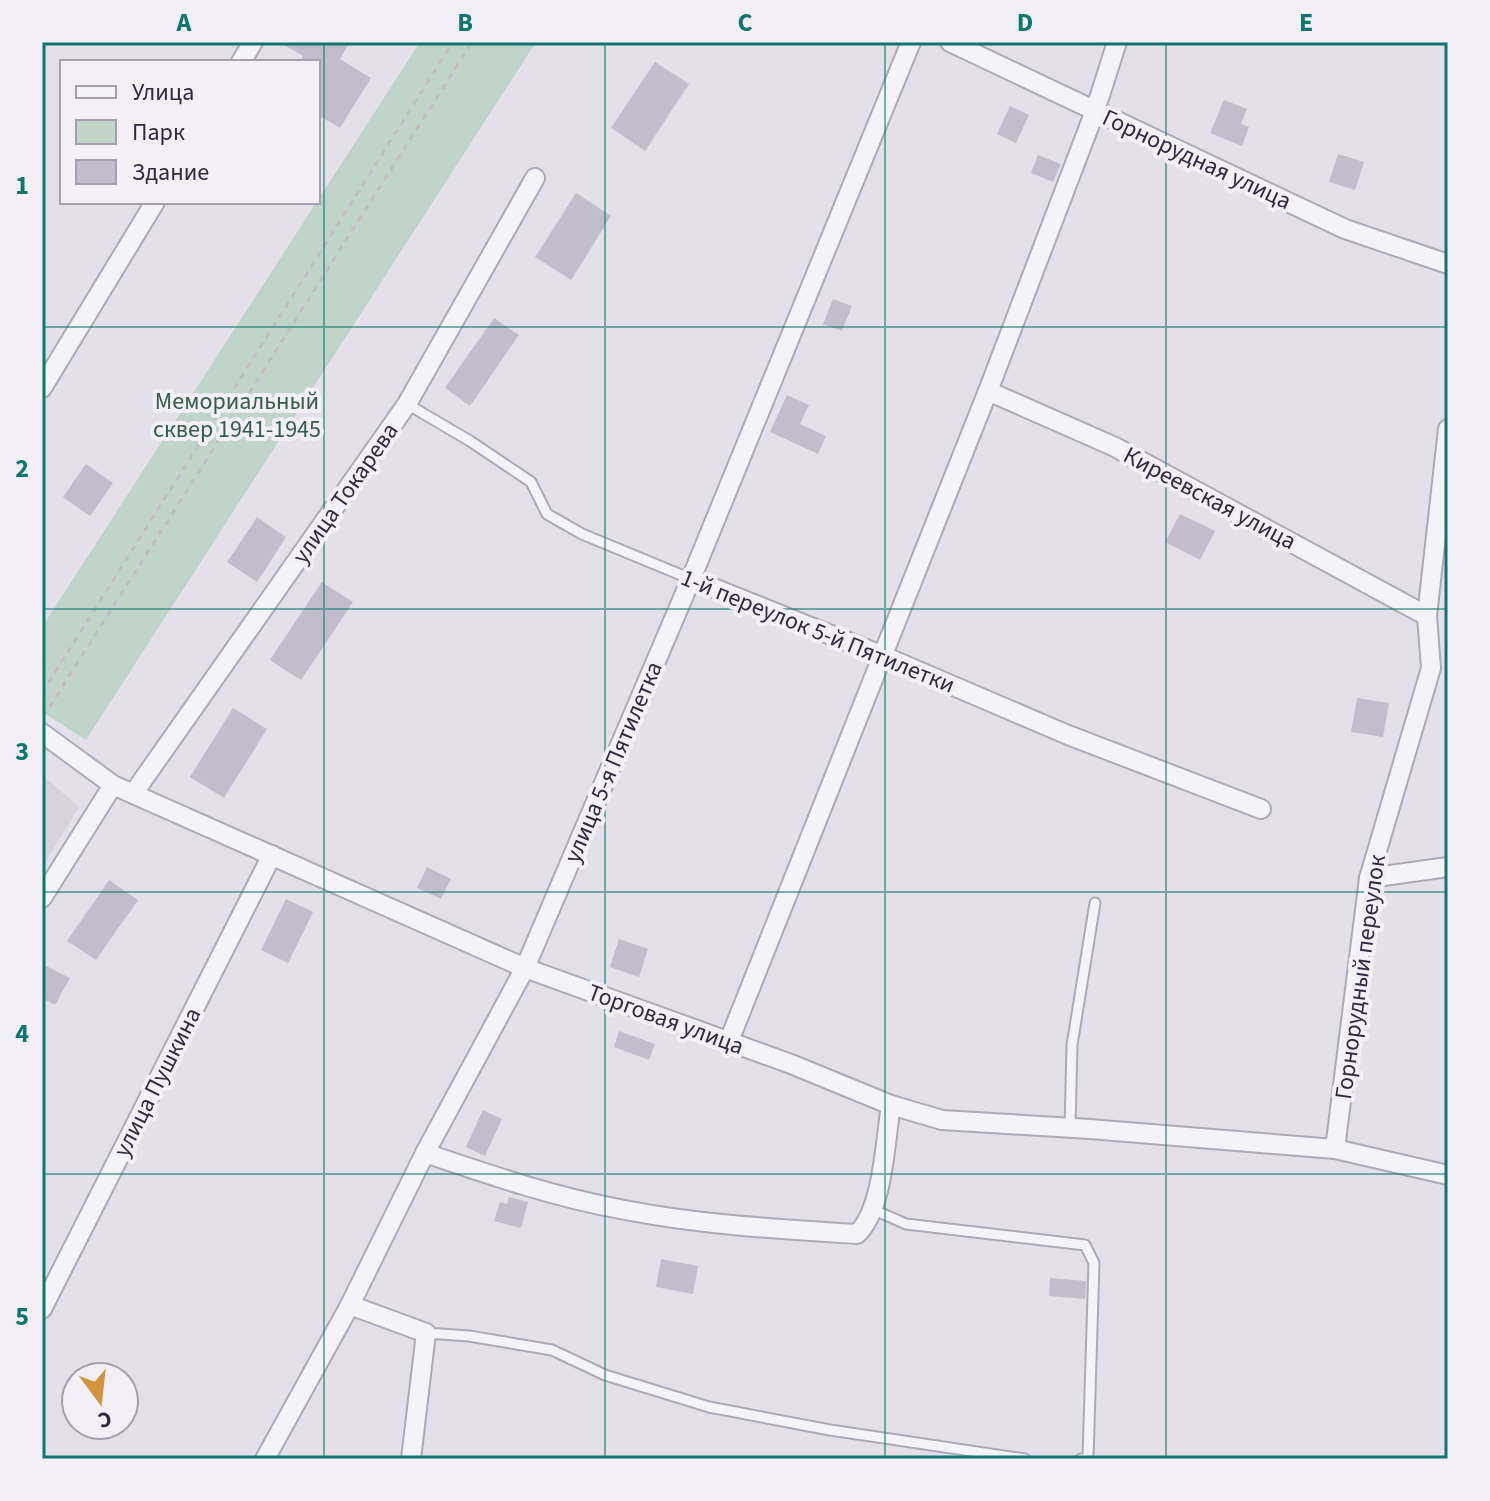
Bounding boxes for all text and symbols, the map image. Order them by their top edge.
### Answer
text: A [176,4,193,41]
text: B [457,4,473,41]
text: C [737,4,753,41]
text: D [1017,4,1033,41]
text: E [1299,4,1313,41]
legend [60,60,320,204]
text: Улица [132,75,194,110]
street label: Горнорудная улица [1097,100,1297,219]
text: Парк [132,115,185,150]
text: Здание [132,155,209,190]
text: 1 [15,167,29,204]
park label: Мемориальный сквер 1941-1945 [153,384,321,447]
street label: улица Токарева [284,416,407,571]
street label: Киреевская улица [1117,438,1303,559]
text: 2 [15,450,29,487]
street label: 1-й переулок 5-й Пятилетки [676,560,960,703]
street label: улица 5-я Пятилетка [555,656,672,868]
text: 3 [15,733,29,770]
street label: Горнорудный переулок [1326,852,1395,1102]
street label: Торговая улица [583,975,749,1064]
street label: улица Пушкина [105,1001,210,1163]
text: 4 [15,1015,29,1052]
text: 5 [15,1298,29,1335]
north arrow [60,1361,140,1441]
text: С [94,1402,115,1437]

